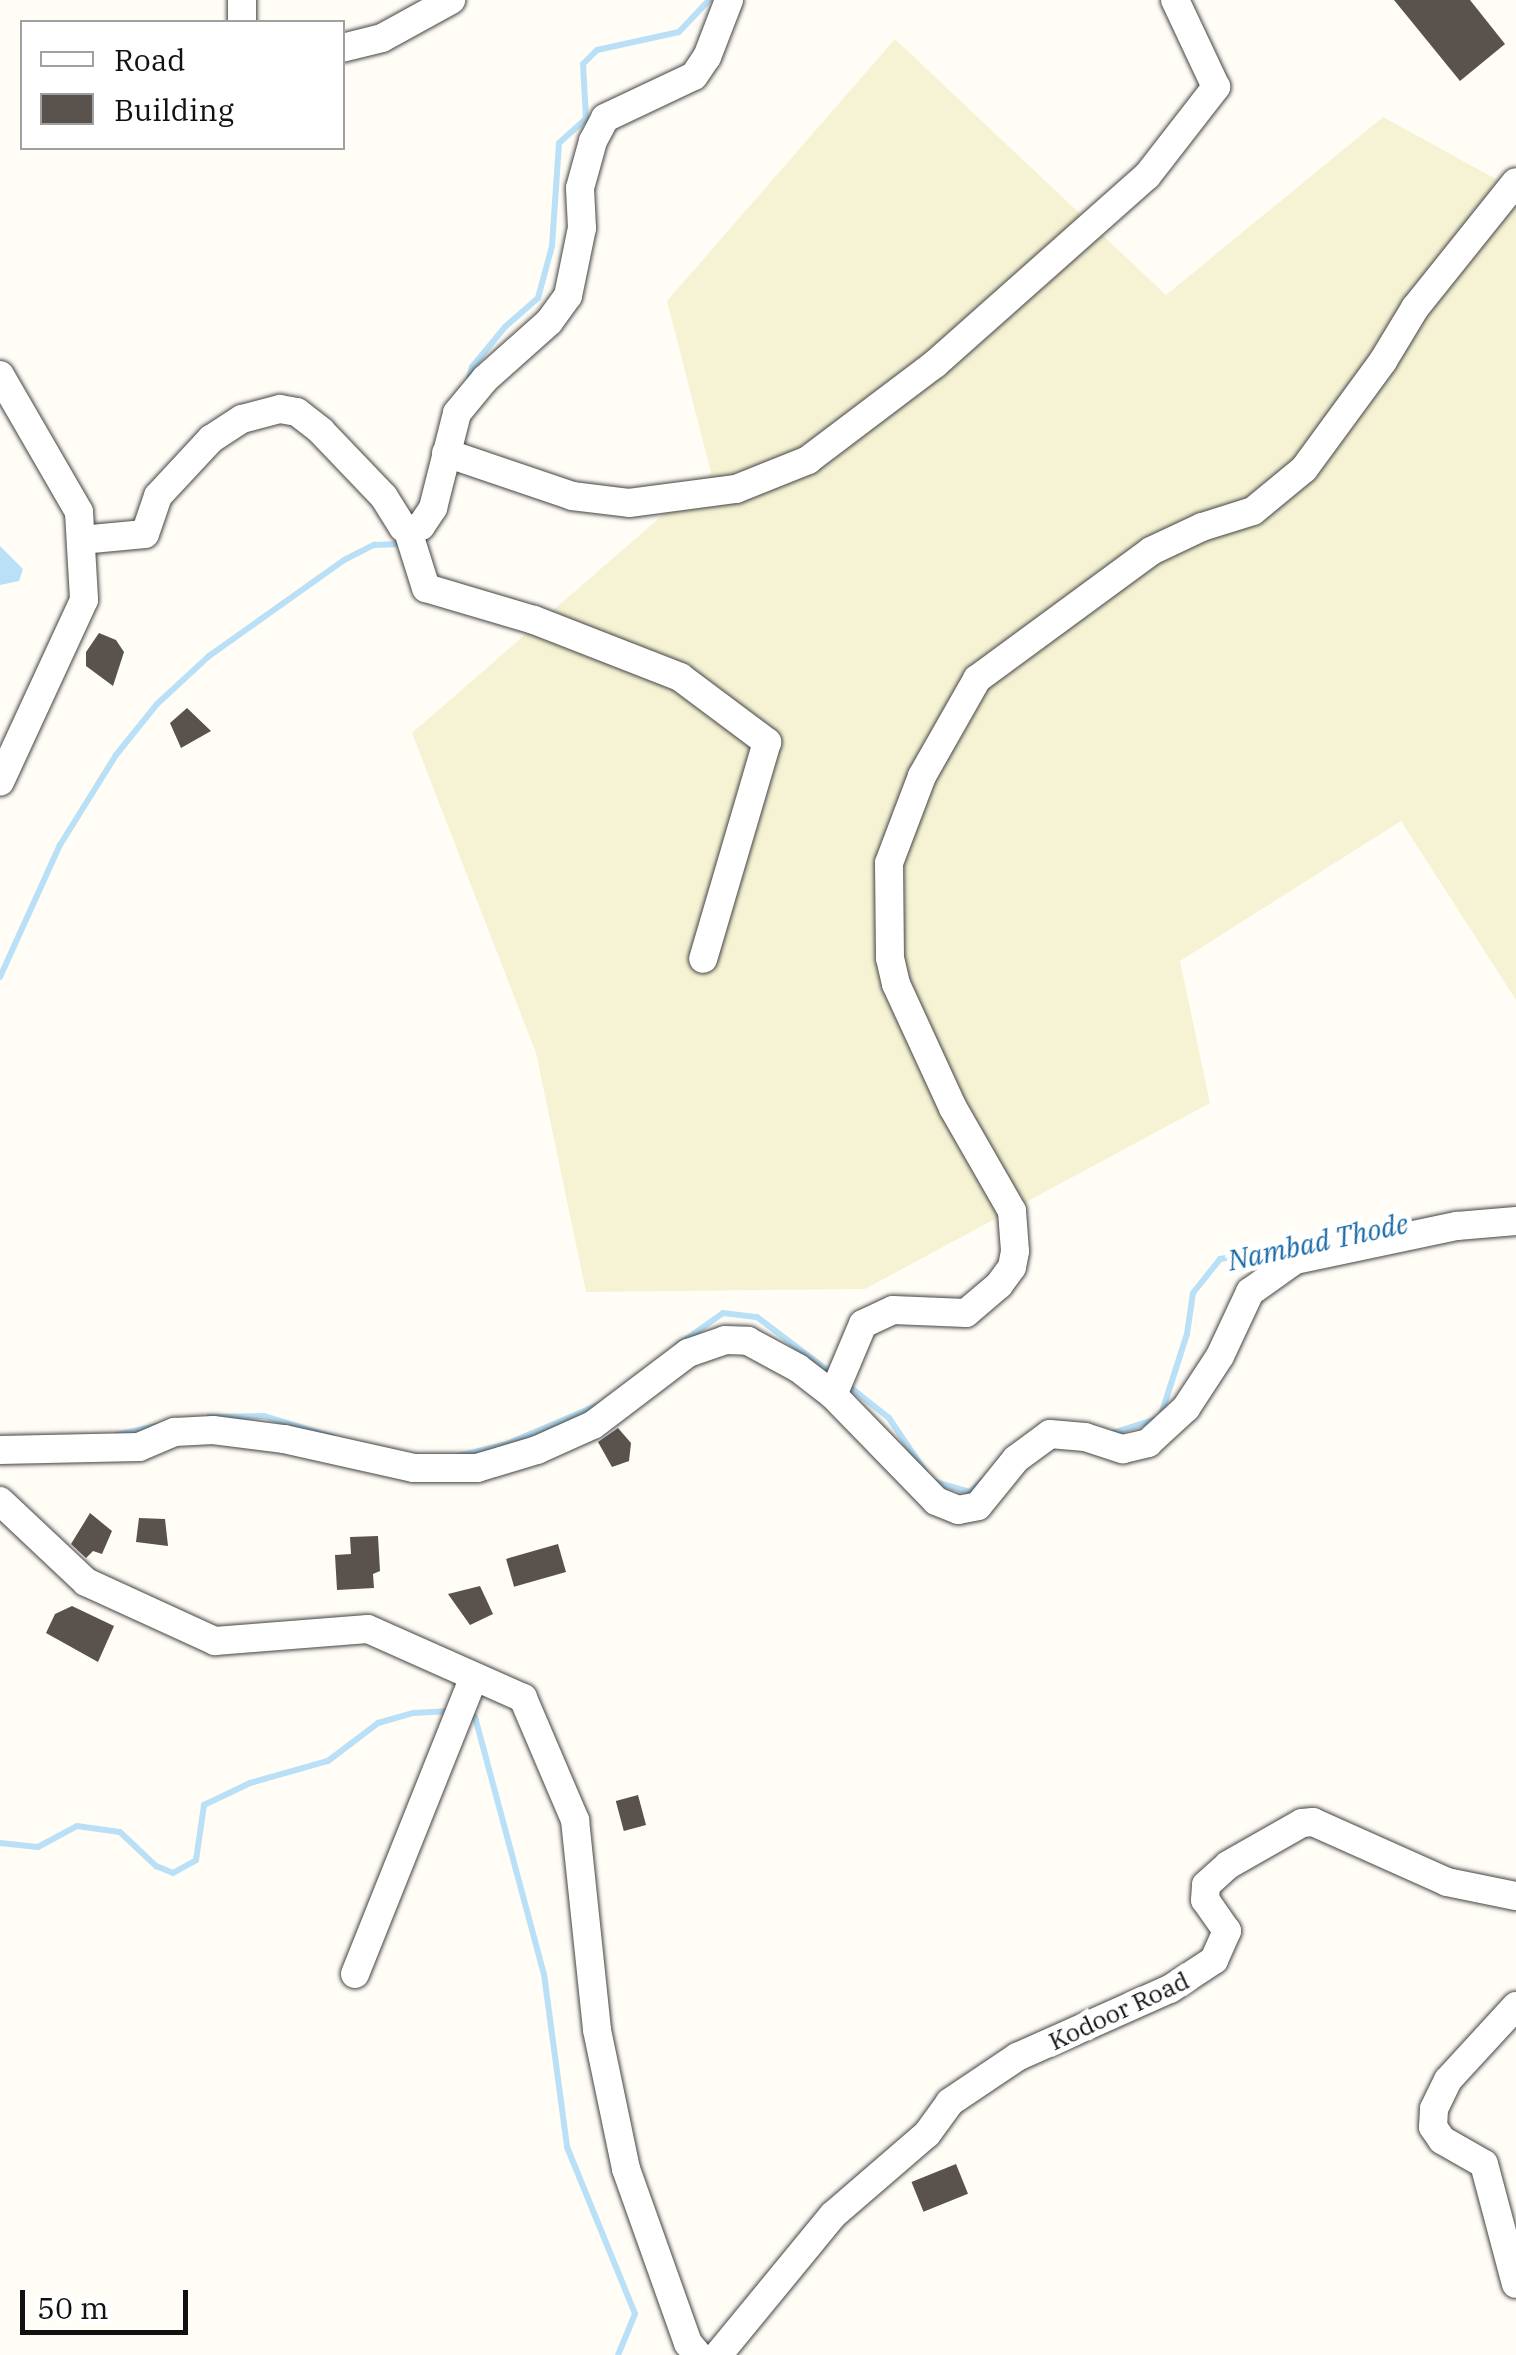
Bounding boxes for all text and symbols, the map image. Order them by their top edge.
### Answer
legend [20,20,345,150]
text: Road [114,40,186,79]
text: Building [114,90,234,129]
water label: Nambad Thode [1225,1206,1411,1278]
street label: Kodoor Road [1044,1965,1194,2057]
scale bar [25,2270,192,2332]
text: 50 m [37,2288,109,2327]

